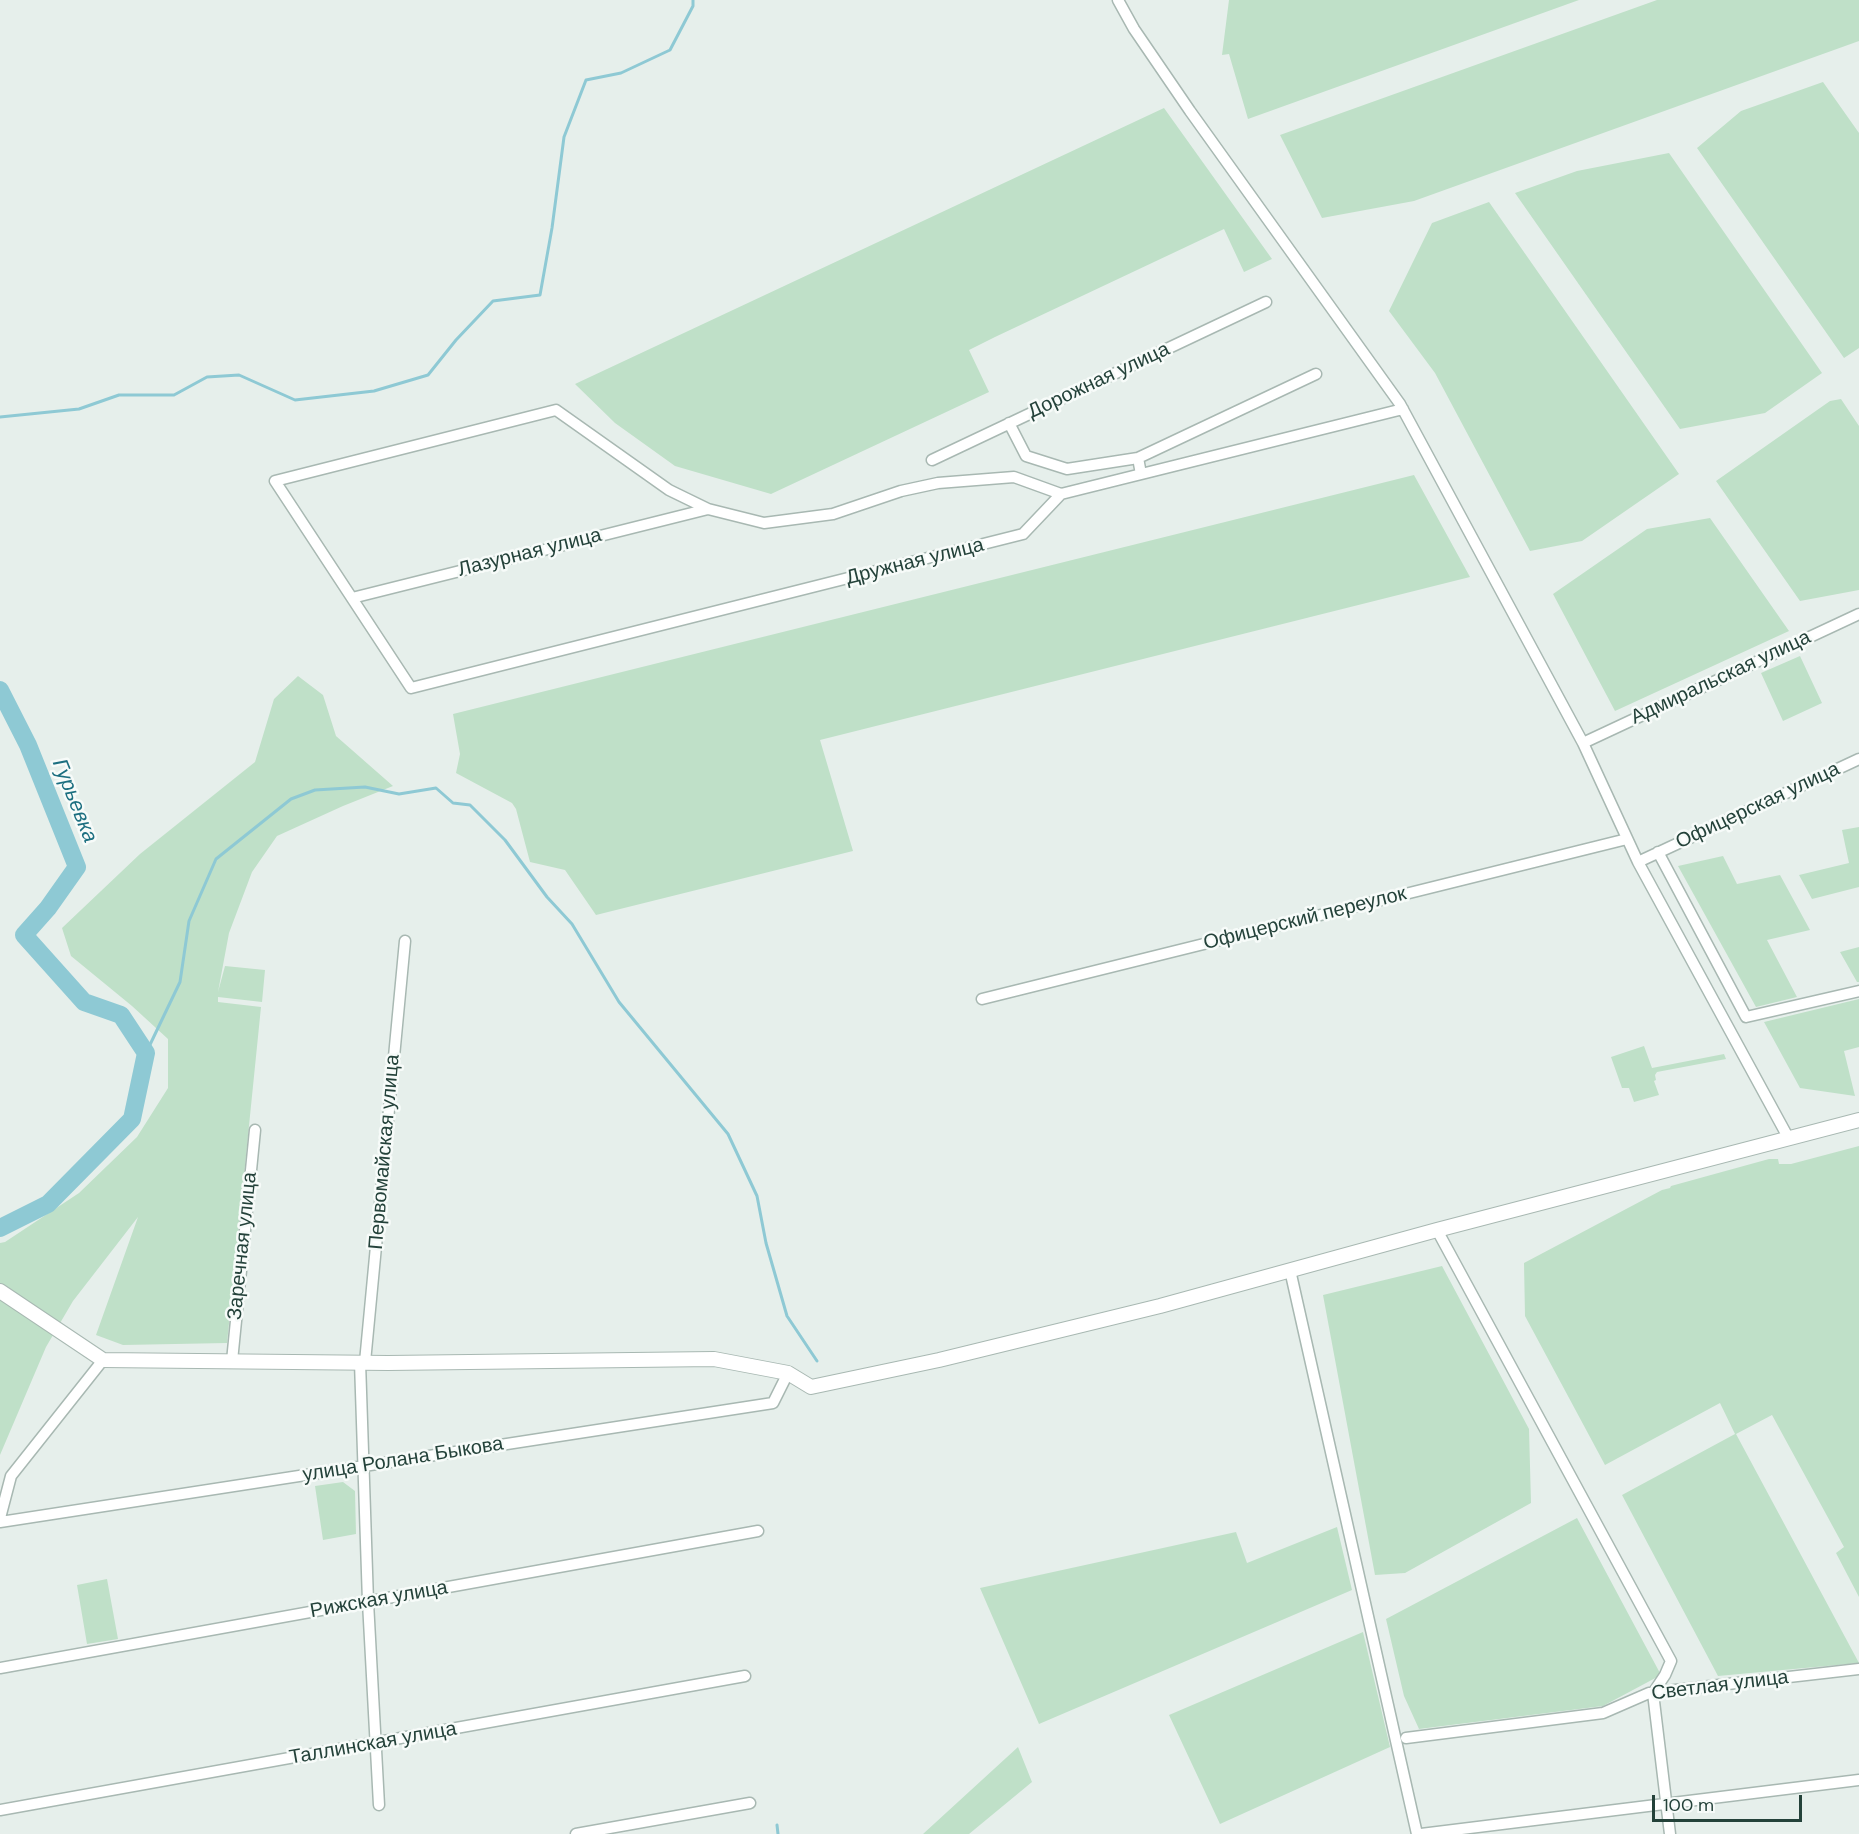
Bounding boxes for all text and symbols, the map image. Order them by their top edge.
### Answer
street label: Дорожная улица [1024,338,1174,424]
street label: Лазурная улица [456,524,604,582]
street label: Дружная улица [844,533,986,591]
street label: Адмиральская улица [1627,626,1815,730]
water label: Гурьевка [46,756,102,846]
street label: Офицерская улица [1672,757,1844,855]
street label: Офицерский переулок [1201,882,1409,956]
street label: Первомайская улица [365,1054,405,1250]
street label: Заречная улица [223,1171,263,1321]
street label: улица Ролана Быкова [301,1432,505,1488]
street label: Рижская улица [308,1576,450,1624]
street label: Светлая улица [1650,1666,1790,1706]
street label: Таллинская улица [287,1717,459,1771]
scale bar [1655,1783,1805,1821]
text: 100 m [1663,1793,1714,1817]

